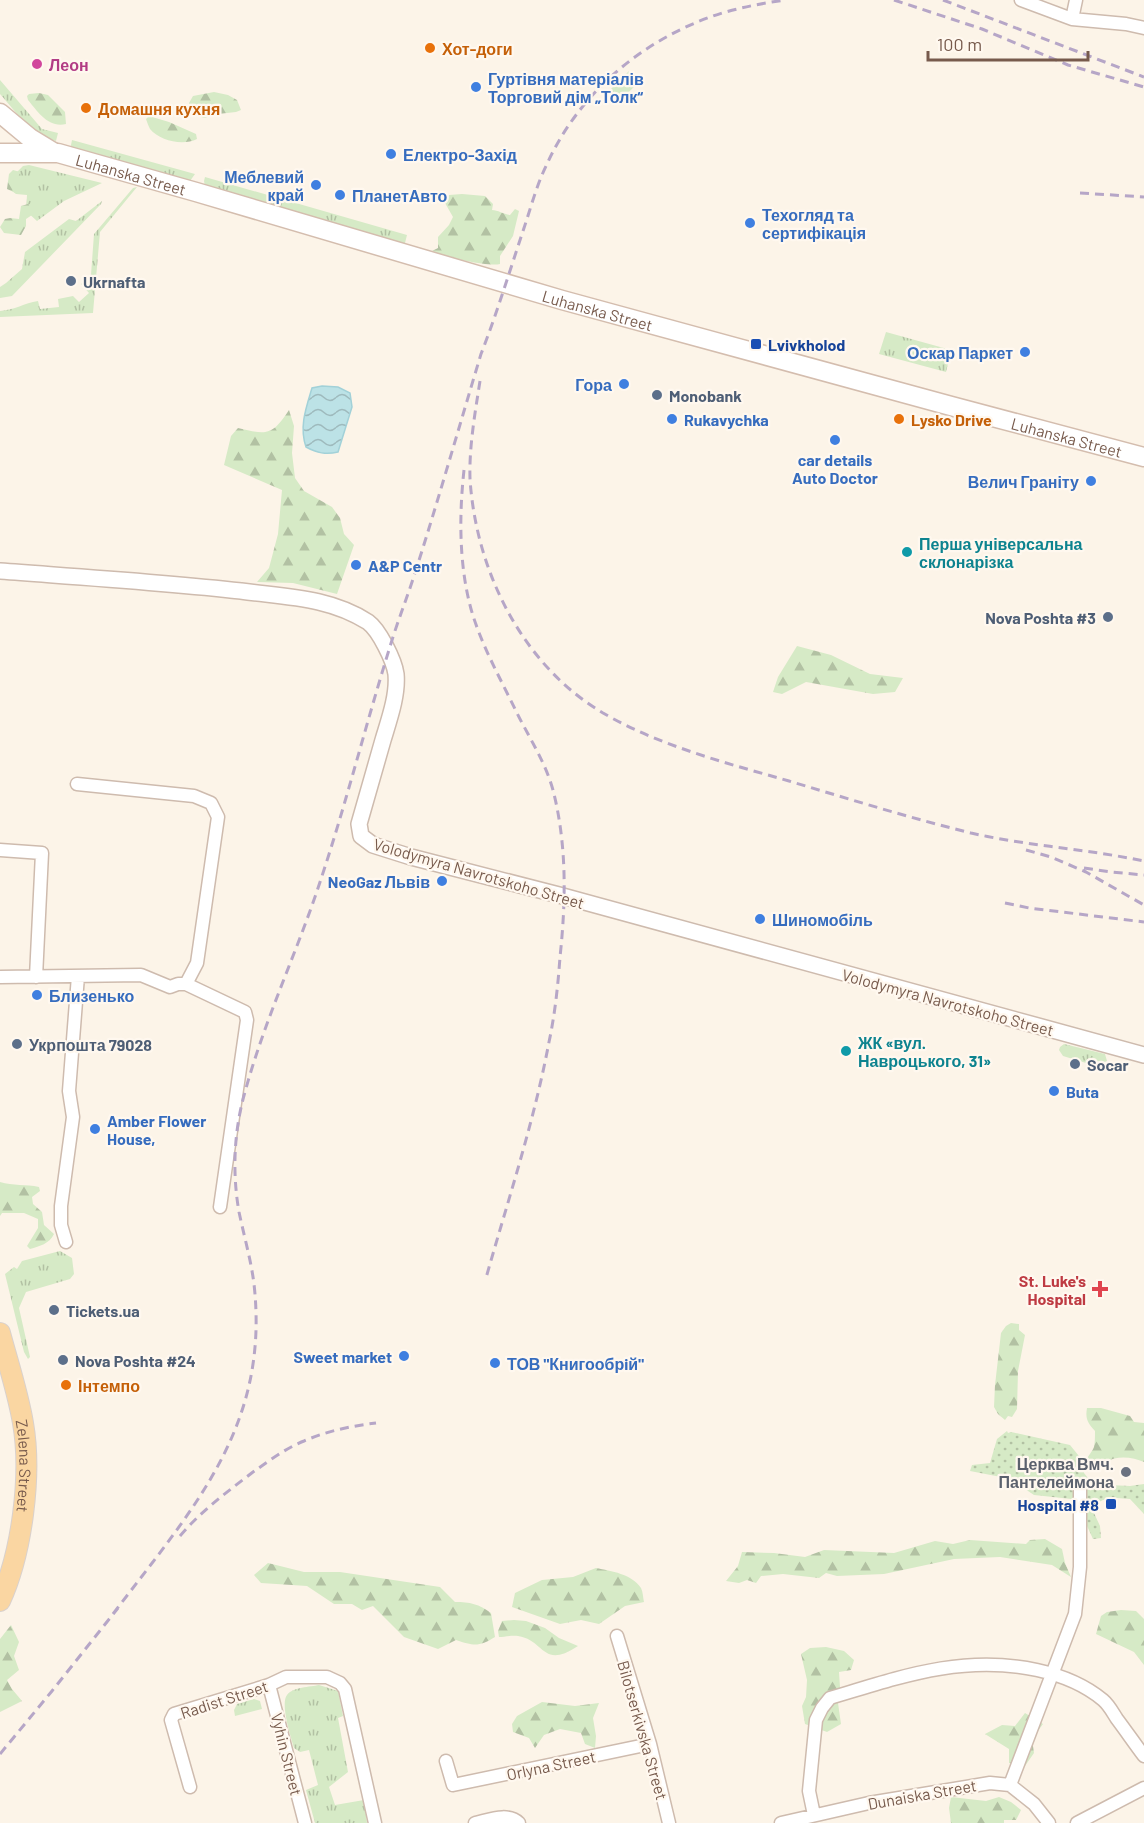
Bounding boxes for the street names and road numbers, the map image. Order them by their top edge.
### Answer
street label: Luhanska Street [74,149,188,198]
street label: Luhanska Street [540,285,655,334]
street label: Luhanska Street [1009,413,1124,460]
street label: Volodymyra Navrotskoho Street [371,834,587,912]
street label: Volodymyra Navrotskoho Street [840,965,1056,1039]
street label: Zelena Street [13,1418,36,1514]
street label: Bilotserkivska Street [614,1658,672,1802]
street label: Radist Street [178,1676,270,1722]
street label: Vyhin Street [268,1711,306,1797]
street label: Orlyna Street [505,1746,597,1784]
street label: Dunaiska Street [866,1775,978,1813]

